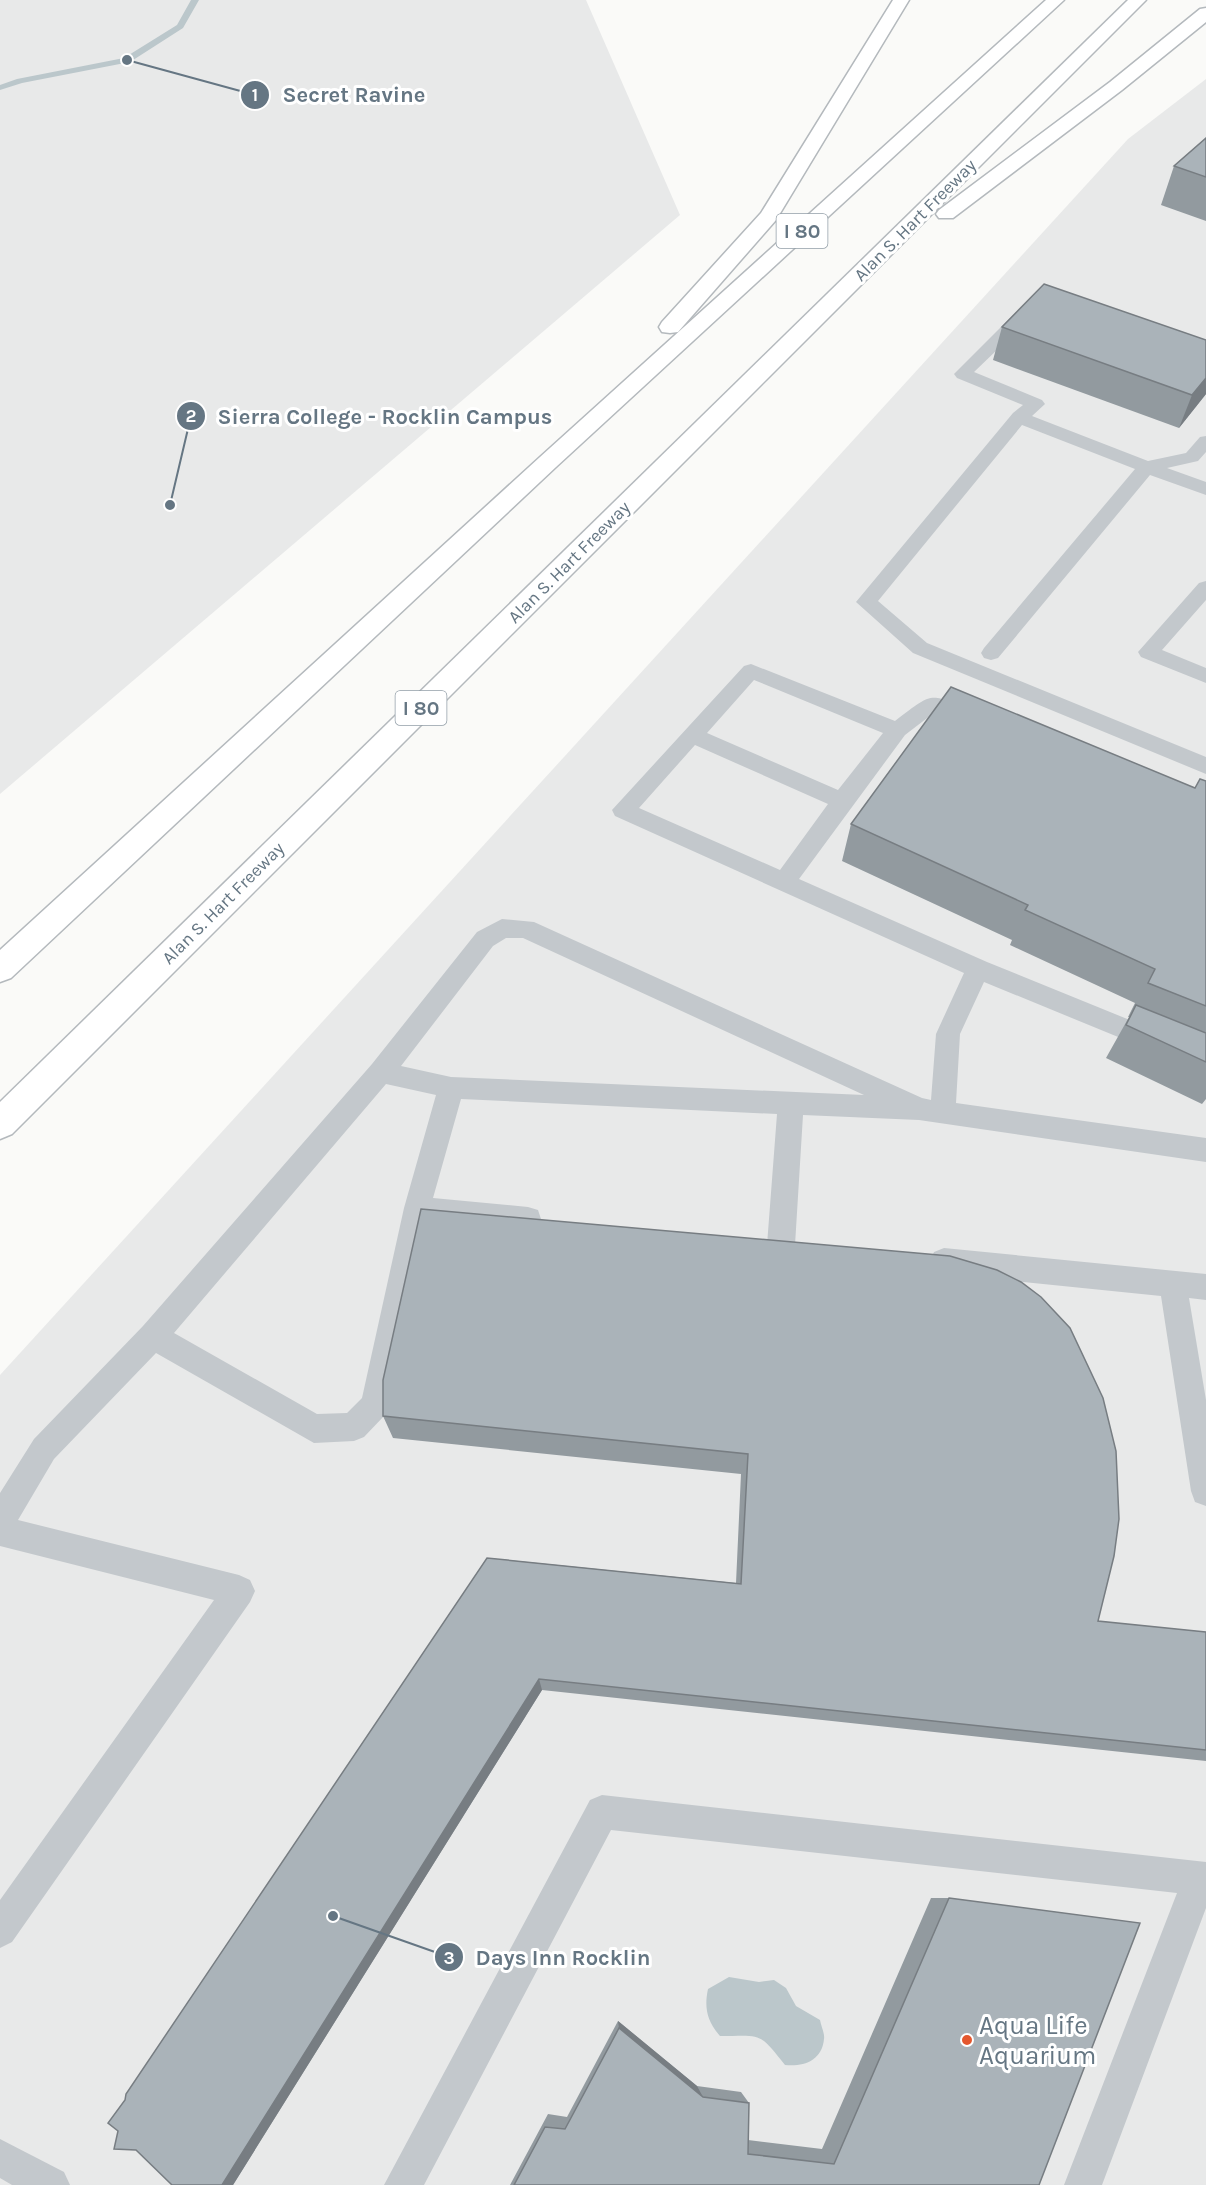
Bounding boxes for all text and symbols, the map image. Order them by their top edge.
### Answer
callout: Secret Ravine [240,75,437,115]
text: Secret Ravine [283,82,425,108]
text: 1 [252,84,258,106]
street label: Alan S. Hart Freeway [849,154,981,286]
road number: I 80 [776,214,828,248]
callout: Sierra College - Rocklin Campus [176,396,565,436]
text: Sierra College - Rocklin Campus [218,404,552,430]
text: 2 [186,405,196,427]
street label: Alan S. Hart Freeway [503,496,635,628]
road number: I 80 [396,691,446,725]
street label: Alan S. Hart Freeway [157,837,289,969]
callout: Days Inn Rocklin [434,1937,663,1977]
text: Days Inn Rocklin [476,1945,650,1971]
text: 3 [443,1947,455,1969]
place label: Aqua Life Aquarium [979,2010,1096,2071]
marker: Aqua Life Aquarium [960,2033,974,2047]

